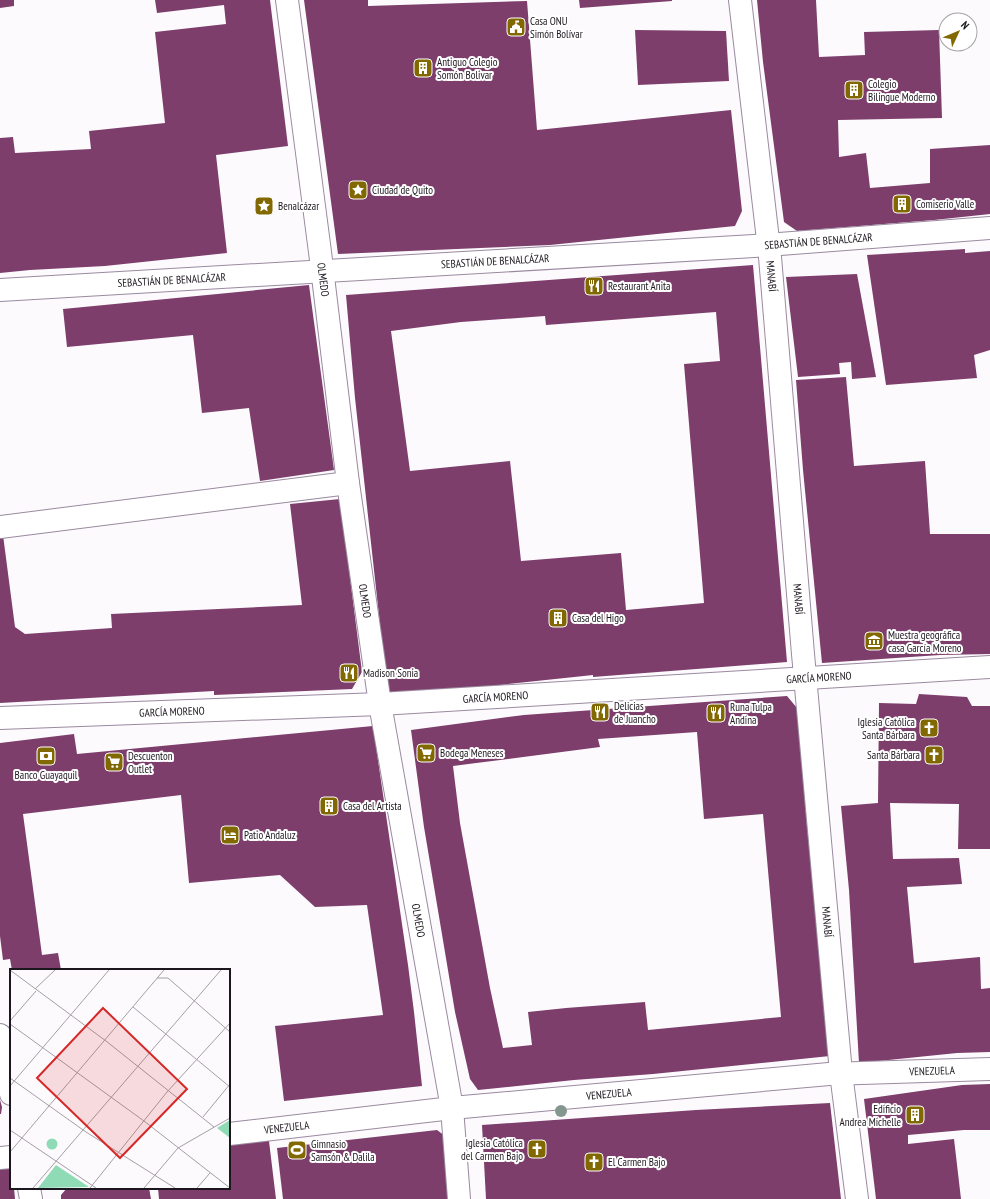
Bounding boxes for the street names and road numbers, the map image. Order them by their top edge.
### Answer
street label: SEBASTIÁN DE BENALCÁZAR [764,230,873,252]
street label: SEBASTIÁN DE BENALCÁZAR [441,251,550,271]
street label: MANABÍ [763,260,780,293]
street label: OLMEDO [314,262,332,297]
street label: SEBASTIÁN DE BENALCÁZAR [117,270,226,290]
street label: OLMEDO [356,583,374,619]
street label: MANABÍ [790,583,807,616]
street label: GARCÍA MORENO [786,668,852,686]
street label: GARCÍA MORENO [462,688,529,706]
street label: GARCÍA MORENO [139,703,205,720]
street label: OLMEDO [409,902,428,939]
street label: MANABÍ [819,906,836,938]
street label: VENEZUELA [908,1063,956,1079]
street label: VENEZUELA [585,1085,633,1103]
street label: VENEZUELA [262,1118,311,1137]

